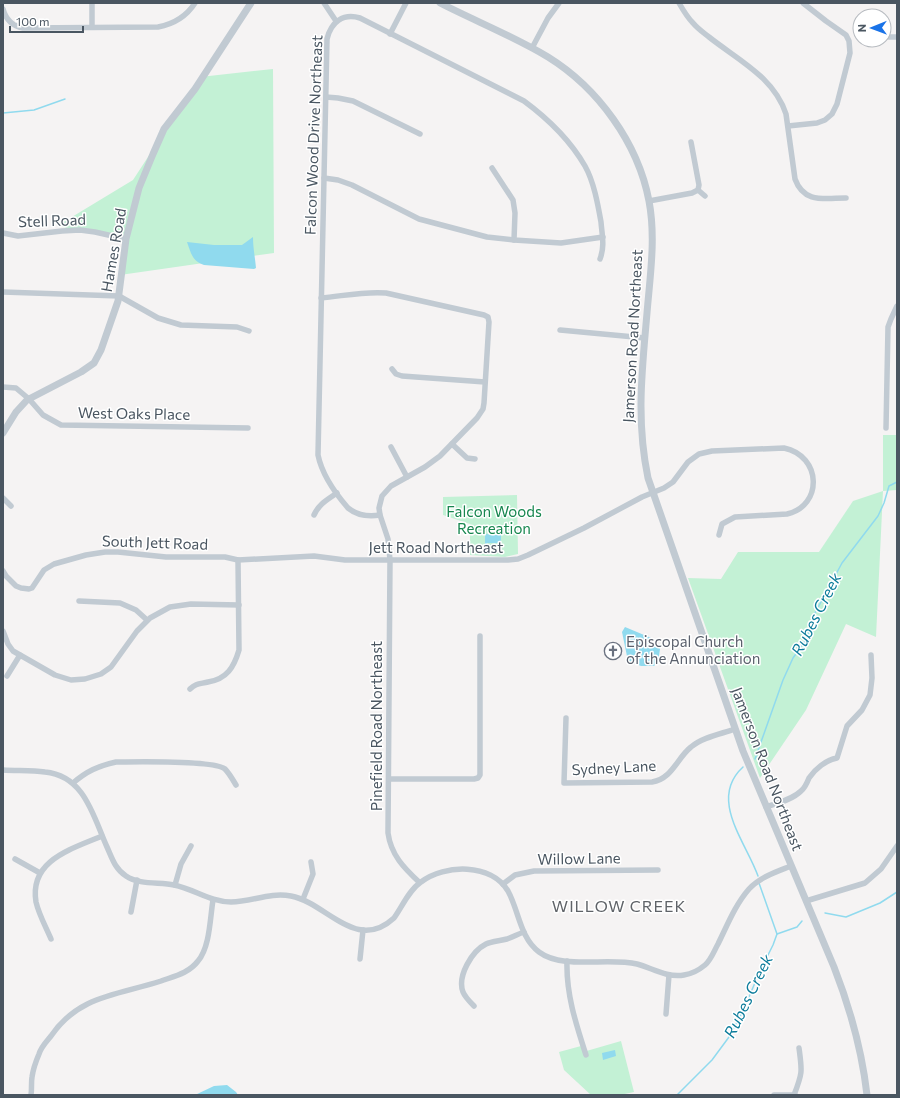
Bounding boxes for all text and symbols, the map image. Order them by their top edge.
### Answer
scale bar [10,8,83,34]
north arrow [852,8,892,48]
text: 100 m [16,14,50,28]
text: N [855,24,868,32]
street label: Falcon Wood Drive Northeast [301,35,325,235]
street label: Hames Road [97,206,129,293]
street label: Stell Road [18,210,86,230]
street label: Jamerson Road Northeast [618,249,646,423]
street label: West Oaks Place [78,403,190,423]
park label: Falcon Woods Recreation [446,502,542,537]
street label: South Jett Road [102,531,208,553]
street label: Jett Road Northeast [369,538,503,556]
water label: Rubes Creek [787,569,845,658]
place label: Episcopal Church of the Annunciation [626,632,760,667]
street label: Pinefield Road Northeast [367,641,385,811]
church icon: Episcopal Church of the Annunciation [603,641,623,661]
street label: Jamerson Road Northeast [728,684,807,853]
street label: Sydney Lane [571,756,657,778]
street label: Willow Lane [537,848,621,868]
district label: WILLOW CREEK [552,896,686,915]
water label: Rubes Creek [719,951,776,1041]

